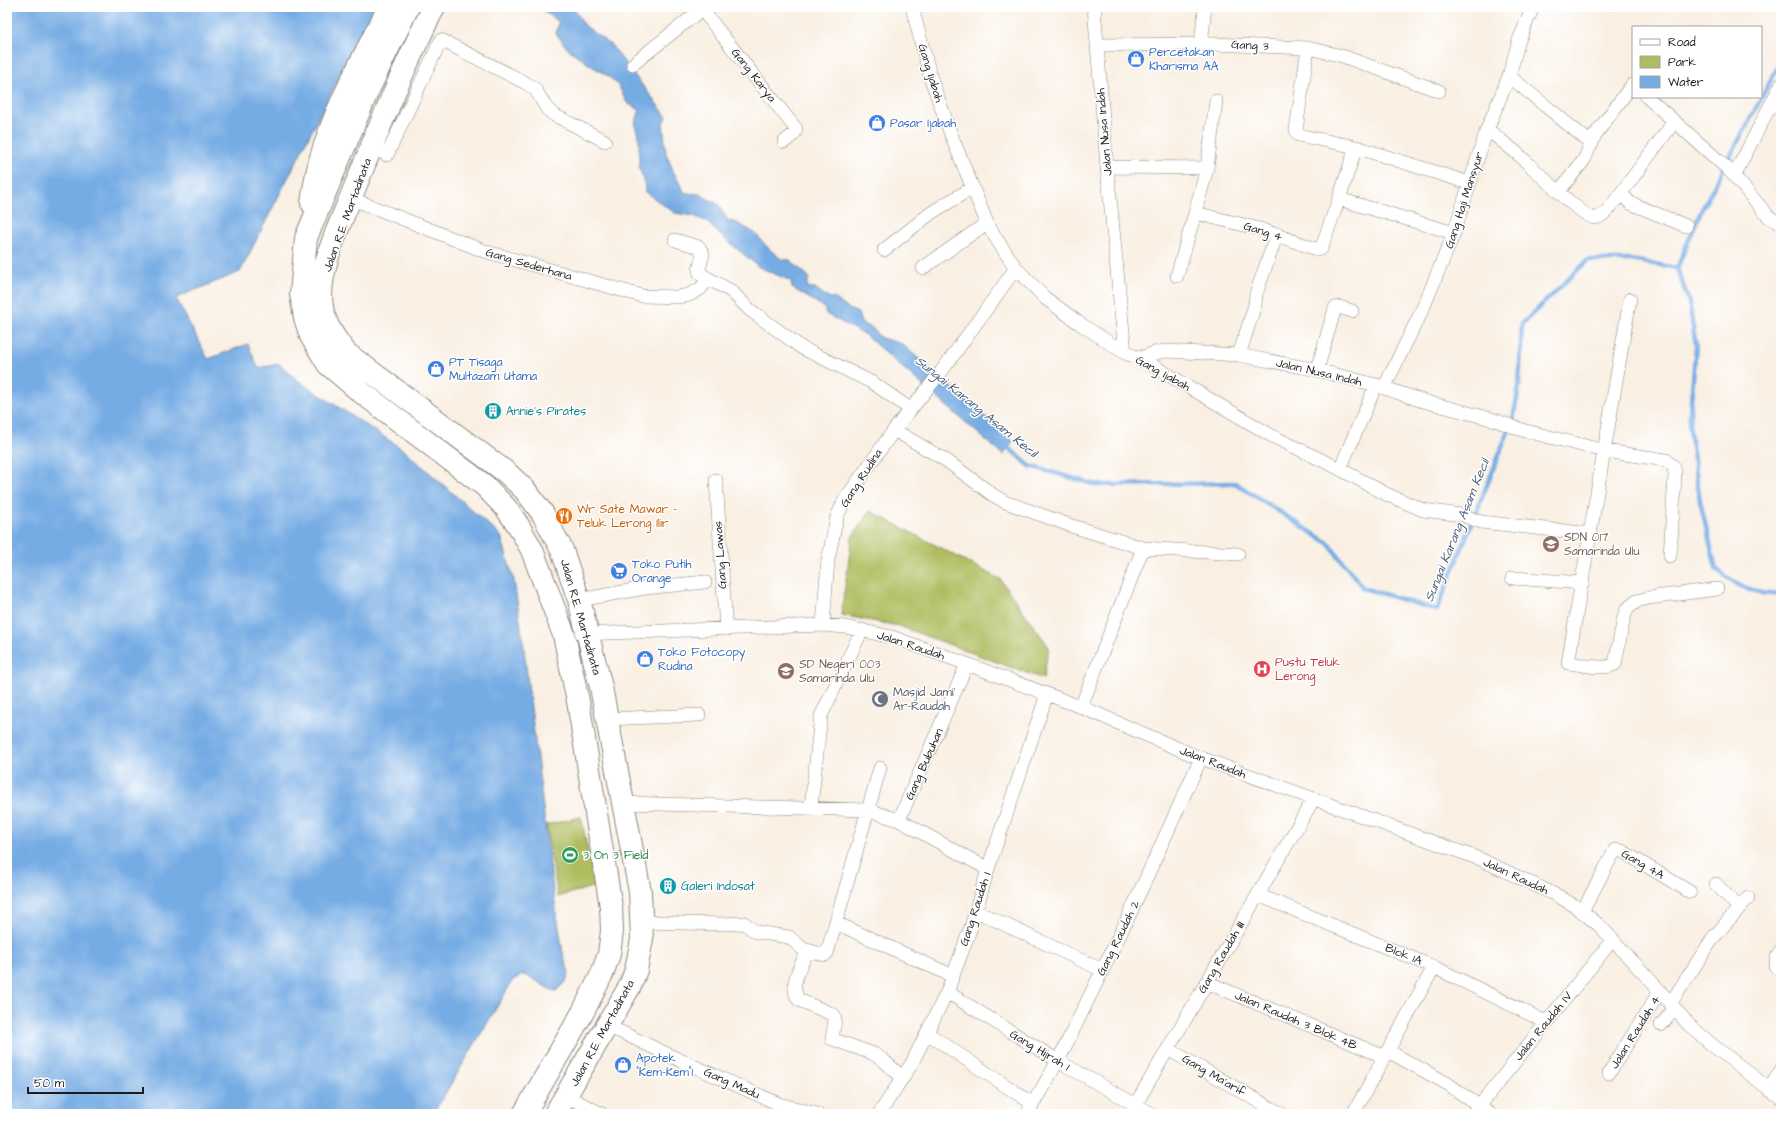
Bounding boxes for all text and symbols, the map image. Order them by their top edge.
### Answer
legend [1632,26,1762,98]
text: Road [1668,34,1696,51]
street label: Gang 3 [1231,36,1269,56]
street label: Gang Ijabah [913,42,947,105]
place label: Percetakan Kharisma AA [1149,44,1219,75]
street label: Gang Karya [726,45,780,106]
shop icon: Percetakan Kharisma AA [1126,49,1146,69]
text: Park [1668,54,1696,71]
text: Water [1668,74,1704,91]
street label: Jalan Nusa Indah [1092,87,1117,176]
shop icon: Pasar Ijabah [867,113,887,133]
place label: Pasar Ijabah [890,115,956,132]
street label: Gang Haji Mansyur [1441,149,1489,251]
street label: Jalan R.E. Martadinata [319,156,376,274]
street label: Gang 4 [1241,218,1284,246]
street label: Gang Sederhana [483,244,574,286]
street label: Gang Ijabah [1132,351,1193,396]
water label: Sungai Karang Asam Kecil [911,352,1043,464]
place label: PT Tisaga Multazam Utama [449,354,537,385]
street label: Jalan Nusa Indah [1274,354,1364,391]
shop icon: PT Tisaga Multazam Utama [426,359,446,379]
building icon: Annie's Pirates [483,401,503,421]
place label: Annie's Pirates [506,403,586,420]
street label: Gang Rudina [836,446,887,511]
water label: Sungai Karang Asam Kecil [1420,454,1496,605]
place label: Wr Sate Mawar - Teluk Lerong Ilir [577,501,677,533]
restaurant icon: Wr Sate Mawar - Teluk Lerong Ilir [554,506,574,526]
street label: Gang Lawas [710,521,732,589]
place label: SDN 017 Samarinda Ulu [1564,529,1639,560]
school or university icon: SDN 017 Samarinda Ulu [1541,534,1561,554]
place label: Toko Putih Orange [632,556,692,588]
street label: Jalan R.E. Martadinata [556,557,605,677]
supermarket icon: Toko Putih Orange [609,561,629,581]
street label: Jalan Raudah [875,627,947,664]
place label: Toko Fotocopy Rudina [658,644,746,675]
shop icon: Toko Fotocopy Rudina [635,649,655,669]
place label: Pustu Teluk Lerong [1275,654,1340,686]
place label: SD Negeri 003 Samarinda Ulu [799,656,880,687]
hospital icon: Pustu Teluk Lerong [1252,659,1272,679]
school or university icon: SD Negeri 003 Samarinda Ulu [776,661,796,681]
place label: Masjid Jami' Ar-Raudah [893,684,956,715]
mosque icon: Masjid Jami' Ar-Raudah [870,689,890,709]
street label: Gang Bubuhan [901,726,949,803]
street label: Jalan Raudah [1177,742,1249,783]
sports icon: 3 On 3 Field [560,845,580,865]
street label: Gang 4A [1618,845,1668,885]
place label: 3 On 3 Field [583,847,648,864]
street label: Jalan Raudah [1480,854,1551,899]
street label: Gang Raudah 1 [956,870,997,949]
building icon: Galeri Indosat [658,876,678,896]
place label: Galeri Indosat [681,878,755,895]
street label: Gang Raudah 2 [1093,898,1145,979]
street label: Gang Raudah III [1194,918,1250,997]
street label: Blok 1A [1383,939,1425,970]
street label: Jalan R.E. Martadinata [566,977,639,1090]
street label: Jalan Raudah 3 Blok 4B [1232,987,1360,1054]
street label: Jalan Raudah IV [1510,988,1577,1064]
street label: Jalan Raudah 4 [1606,992,1665,1072]
street label: Gang Hijrah 1 [1006,1026,1073,1076]
place label: Apotek "Kem-Kem"1 [636,1050,694,1081]
street label: Gang Ma'arif [1178,1050,1250,1102]
shop icon: Apotek "Kem-Kem"1 [613,1055,633,1075]
street label: Gang Madu [701,1064,763,1104]
scale bar [28,1069,143,1095]
text: 50 m [34,1075,65,1092]

